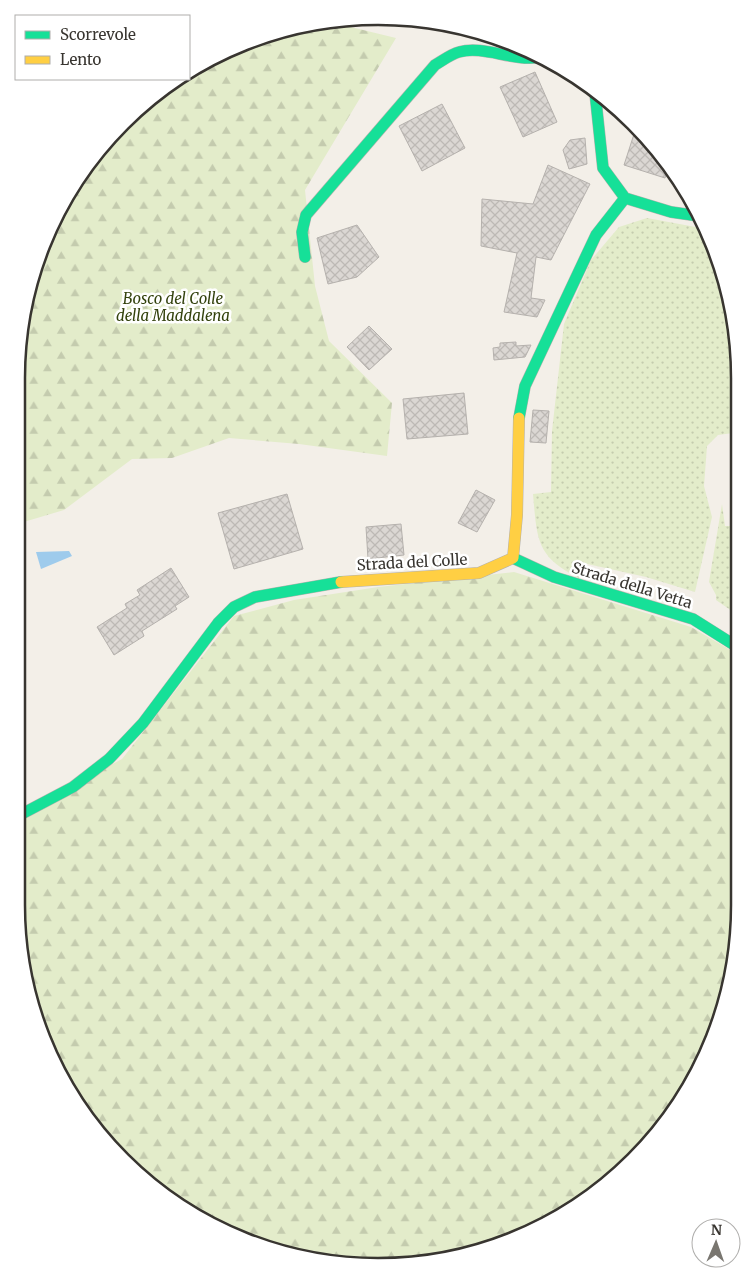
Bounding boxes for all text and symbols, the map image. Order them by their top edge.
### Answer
legend [15,15,190,80]
text: Scorrevole [60,25,136,44]
text: Lento [60,50,102,69]
park label: Bosco del Colle della Maddalena [116,289,230,325]
street label: Strada del Colle [356,550,468,574]
street label: Strada della Vetta [569,558,695,612]
north arrow [691,1218,741,1268]
text: N [711,1221,722,1239]

